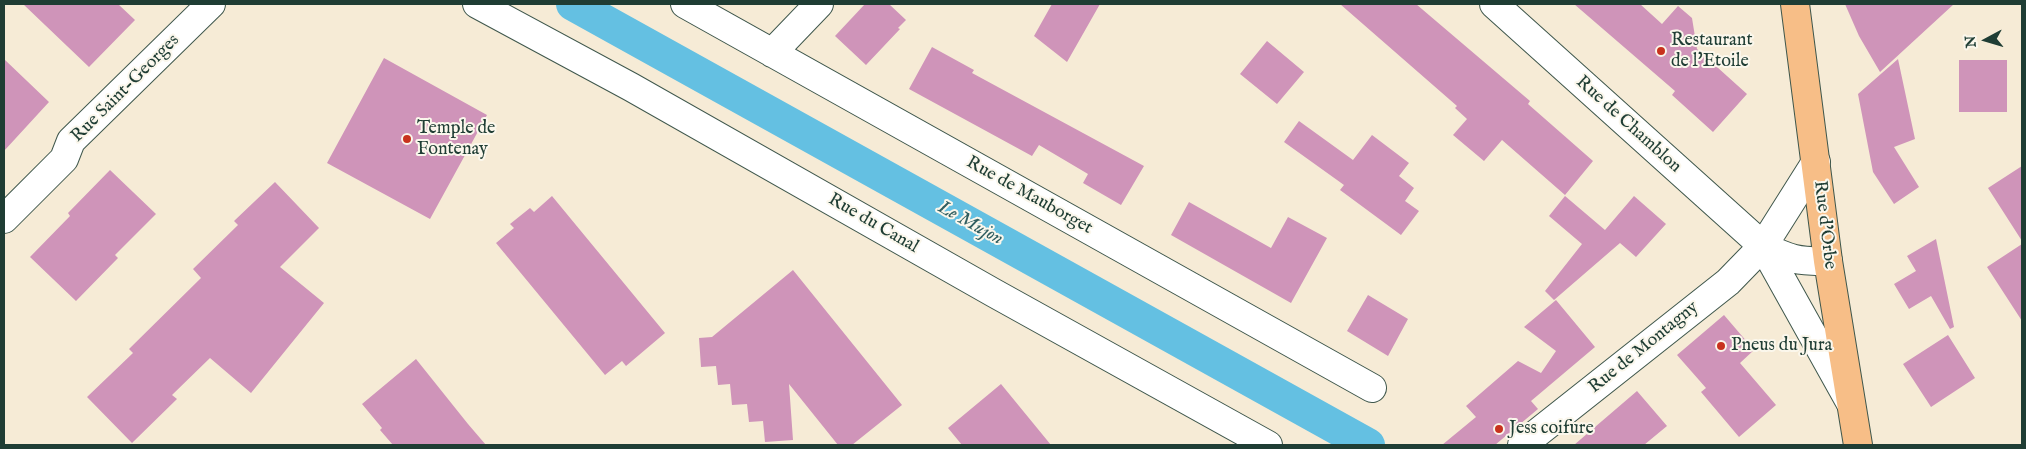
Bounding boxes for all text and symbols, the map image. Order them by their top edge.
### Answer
north arrow [1961,15,2011,65]
street label: Rue Saint-Georges [67,30,185,148]
place label: Restaurant de l'Etoile [1671,30,1753,72]
text: N [1961,35,1981,49]
marker: Restaurant de l'Etoile [1655,45,1667,57]
street label: Rue de Chamblon [1571,72,1685,178]
place label: Temple de Fontenay [417,118,495,160]
marker: Temple de Fontenay [401,133,413,145]
street label: Rue de Mauborget [962,152,1096,240]
street label: Rue d'Orbe [1808,179,1840,271]
street label: Rue du Canal [824,189,922,259]
water label: Le Mujon [933,197,1007,251]
street label: Rue de Montagny [1585,297,1703,399]
place label: Pneus du Jura [1731,335,1832,357]
marker: Pneus du Jura [1715,340,1727,352]
place label: Jess coifure [1509,418,1594,440]
marker: Jess coifure [1493,423,1505,435]

